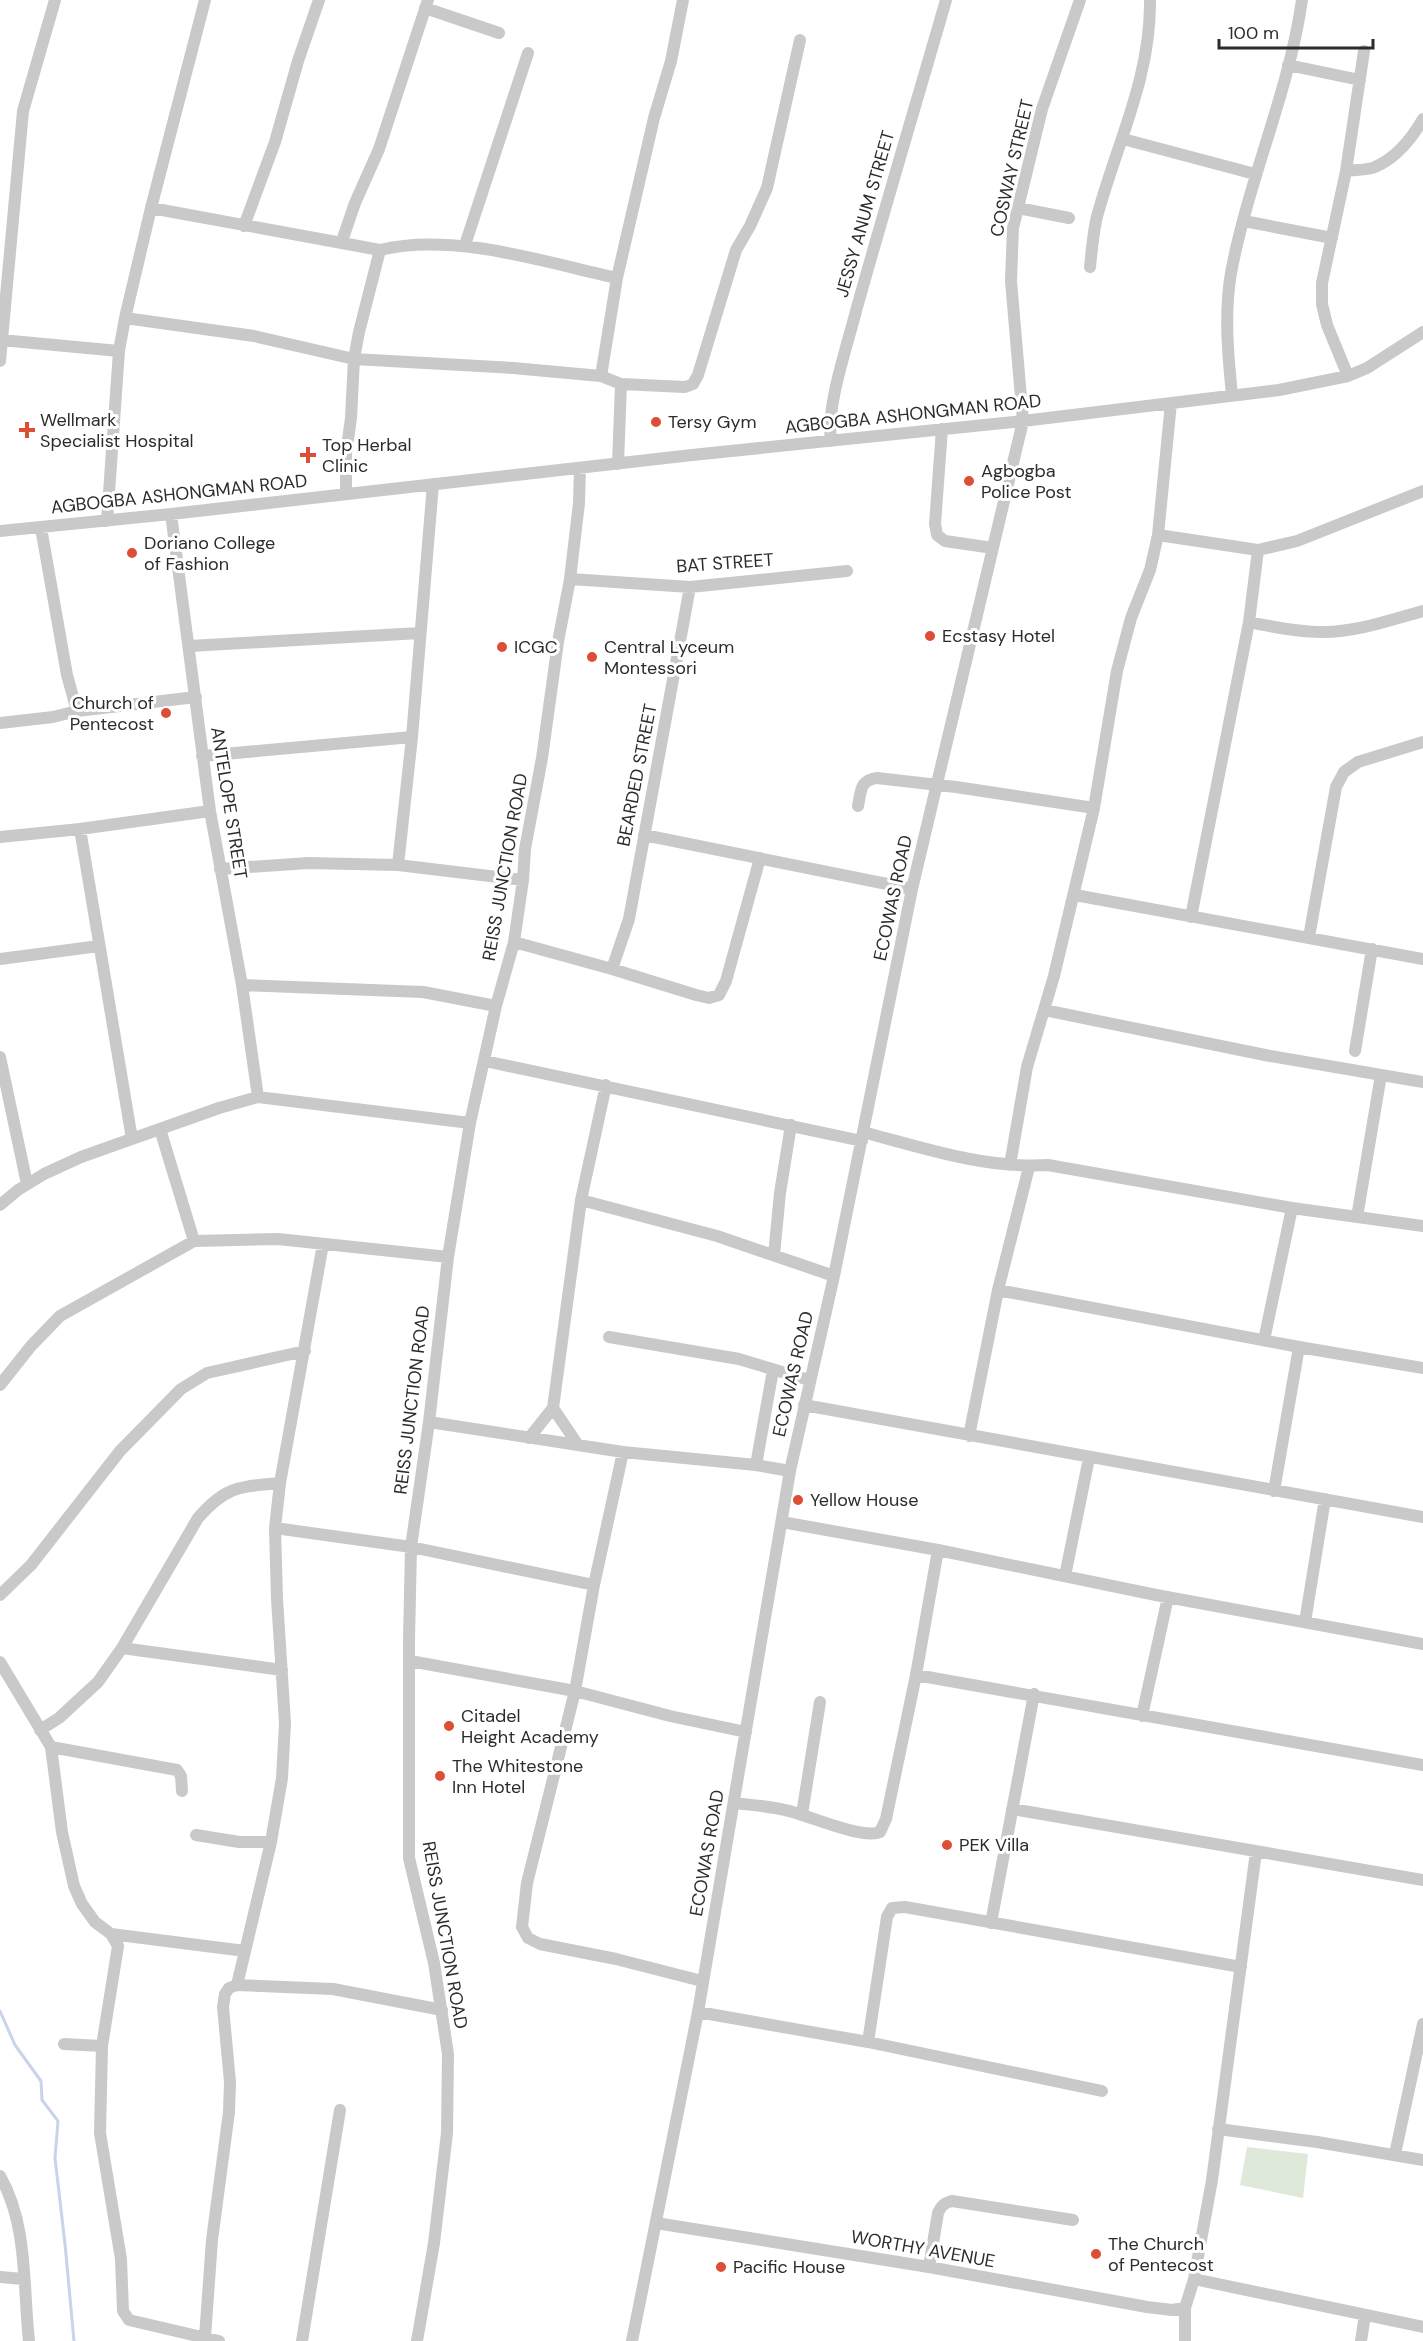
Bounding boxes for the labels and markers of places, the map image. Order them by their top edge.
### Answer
place label: Wellmark Specialist Hospital [40,408,194,453]
place label: Tersy Gym [668,410,757,434]
marker: Tersy Gym [649,415,663,429]
marker: Wellmark Specialist Hospital [18,421,36,439]
place label: Top Herbal Clinic [322,433,411,478]
marker: Top Herbal Clinic [299,446,317,464]
place label: Agbogba Police Post [981,459,1072,504]
marker: Agbogba Police Post [962,474,976,488]
place label: Doriano College of Fashion [144,531,275,576]
marker: Doriano College of Fashion [125,546,139,560]
place label: Ecstasy Hotel [942,624,1055,648]
marker: Ecstasy Hotel [923,629,937,643]
place label: ICGC [514,635,558,659]
place label: Central Lyceum Montessori [604,635,734,680]
marker: ICGC [495,640,509,654]
marker: Central Lyceum Montessori [585,650,599,664]
place label: Church of Pentecost [70,691,154,736]
marker: Church of Pentecost [159,706,173,720]
place label: Yellow House [810,1488,919,1512]
marker: Yellow House [791,1493,805,1507]
place label: Citadel Height Academy [461,1704,599,1749]
marker: Citadel Height Academy [442,1719,456,1733]
place label: The Whitestone Inn Hotel [452,1754,583,1799]
marker: The Whitestone Inn Hotel [433,1769,447,1783]
place label: PEK Villa [959,1833,1029,1857]
marker: PEK Villa [940,1838,954,1852]
place label: The Church of Pentecost [1108,2232,1214,2277]
marker: The Church of Pentecost [1089,2247,1103,2261]
place label: Pacific House [733,2255,845,2279]
marker: Pacific House [714,2260,728,2274]

